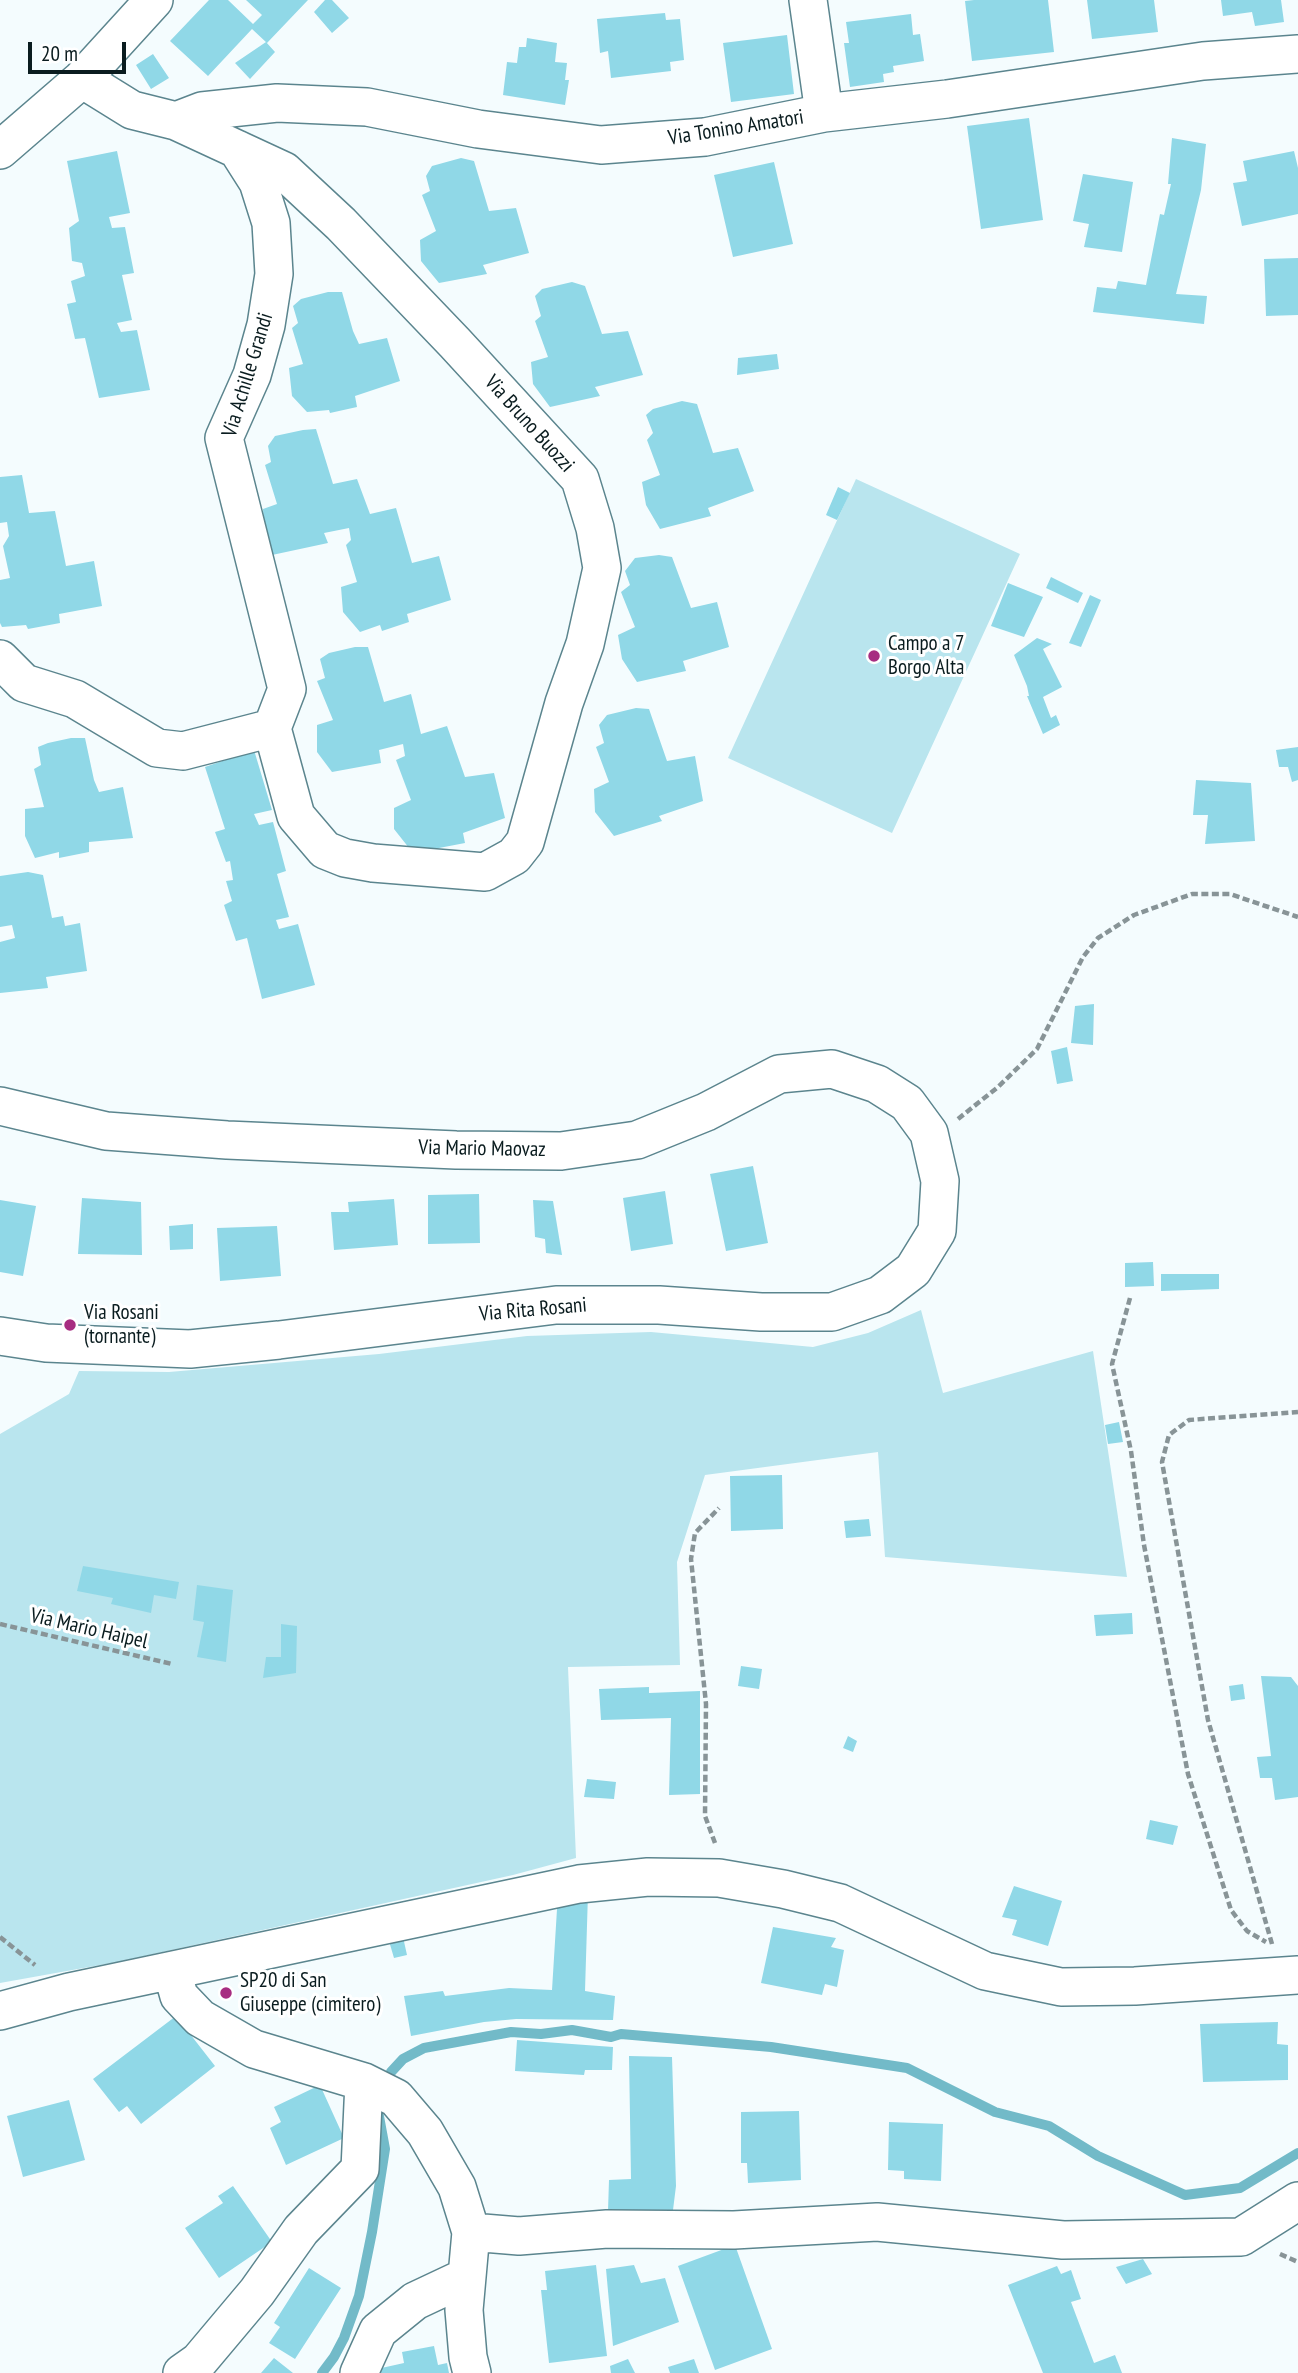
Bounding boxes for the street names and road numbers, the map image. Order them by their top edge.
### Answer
street label: Via Tonino Amatori [666,105,806,151]
street label: Via Achille Grandi [217,310,279,440]
street label: Via Bruno Buozzi [479,370,579,478]
street label: Via Mario Maovaz [418,1135,546,1163]
street label: Via Rita Rosani [478,1293,588,1327]
street label: Via Mario Haipel [28,1603,150,1655]

